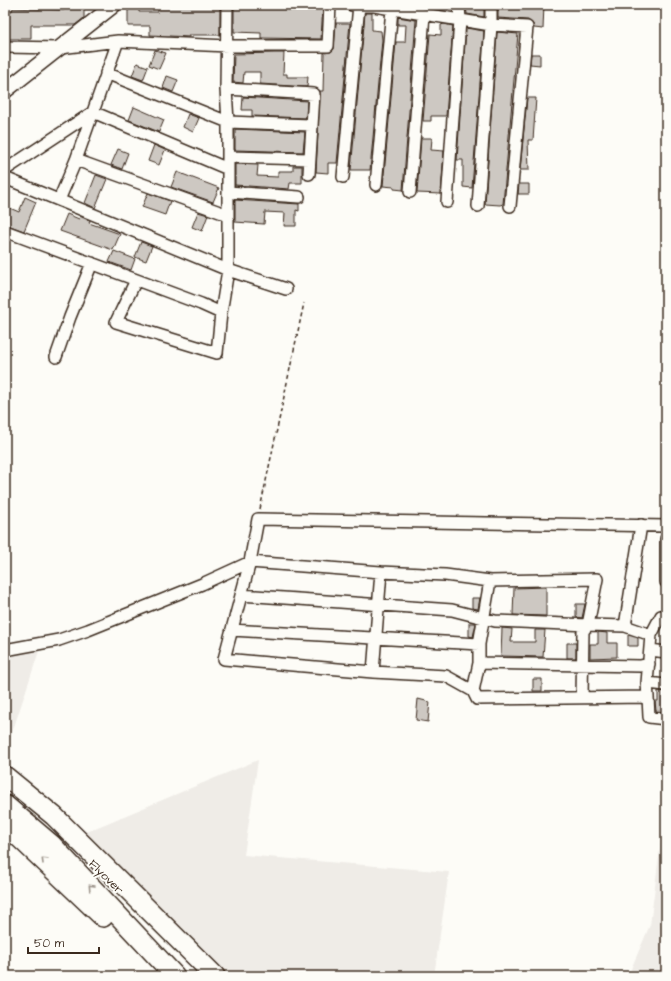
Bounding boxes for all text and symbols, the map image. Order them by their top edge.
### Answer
street label: Flyover [84,856,127,899]
one-way arrow [41,858,48,865]
one-way arrow [88,884,96,892]
scale bar [28,929,99,955]
text: 50 m [34,935,65,952]

